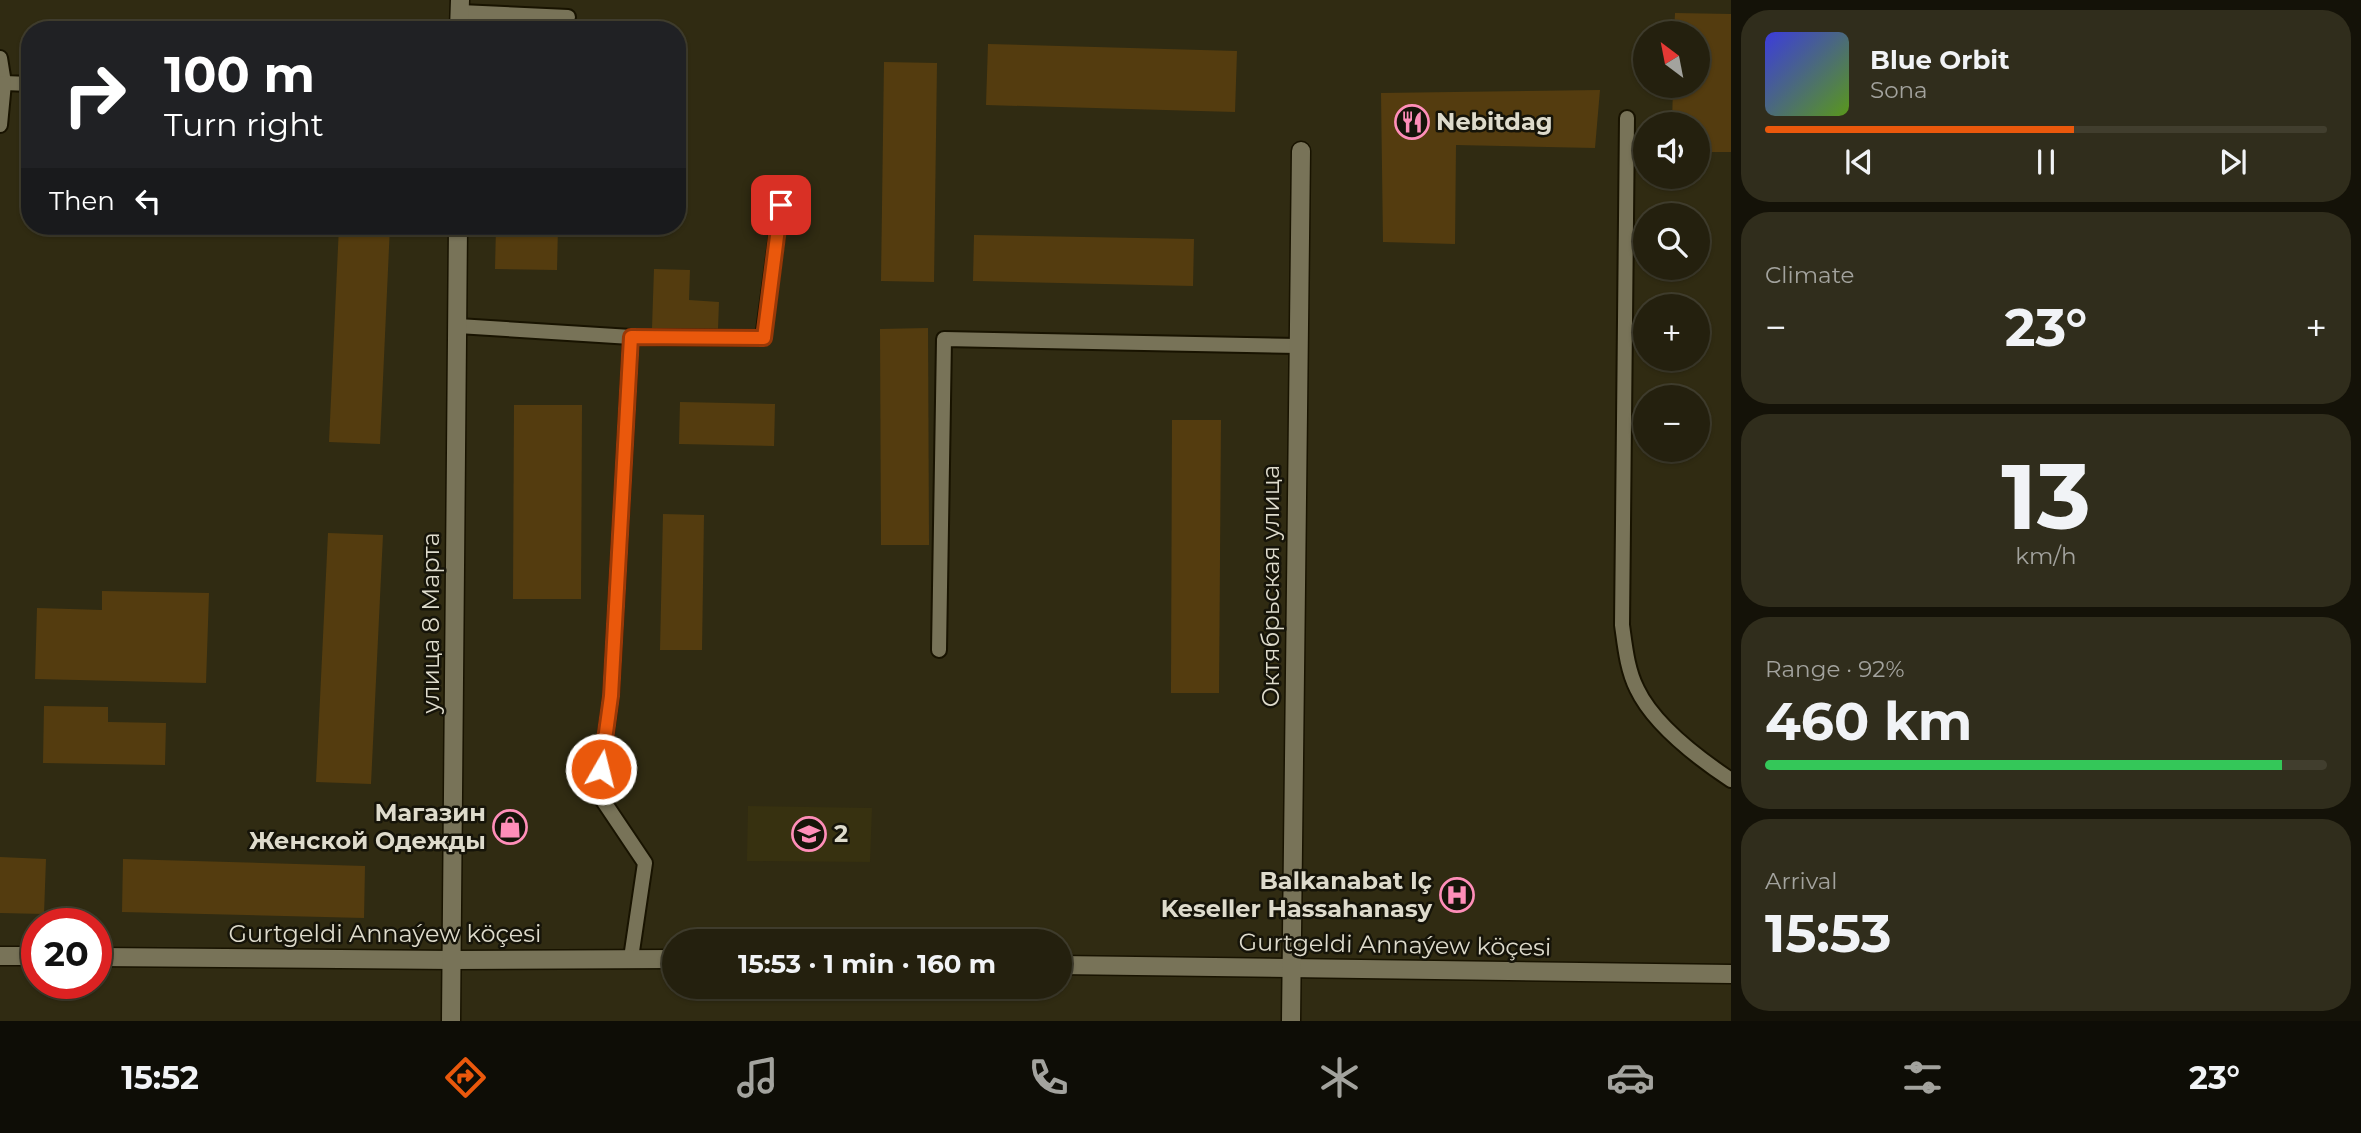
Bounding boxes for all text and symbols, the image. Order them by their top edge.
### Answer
north arrow [1633,21,1710,98]
map controls [1633,21,1710,462]
text: Blue Orbit [1870,44,2009,76]
text: 100 m [164,45,315,104]
icon: right [49,49,140,140]
text: Sona [1870,76,1928,104]
restaurant icon: Nebitdag [1393,103,1431,141]
text: Turn right [164,105,324,144]
place label: Nebitdag [1436,107,1553,136]
button: sound [1633,112,1710,189]
icon: previous [1840,143,1878,181]
icon: pause [2027,143,2065,181]
icon: next [2214,143,2252,181]
pin [751,175,811,235]
icon: left [129,182,167,220]
text: Then [49,185,115,217]
icon: arrive [762,186,800,224]
button: search [1633,203,1710,280]
text: Climate [1765,261,1854,289]
button: + [1633,294,1710,371]
text: 23° [2005,296,2087,359]
text: − [1765,304,1787,351]
text: + [2305,304,2327,351]
button: − [1633,385,1710,462]
text: 13 [2001,441,2091,552]
street label: Октябрьская улица [1256,465,1285,707]
street label: улица 8 Марта [416,532,445,715]
text: km/h [2015,542,2077,570]
text: Range · 92% [1765,655,1905,683]
text: 460 km [1765,690,1972,753]
position arrow [564,732,638,806]
place label: Магазин Женской Одежды [249,798,486,855]
shop icon: Магазин Женской Одежды [491,808,529,846]
school or university icon: 2 [790,815,828,853]
place label: 2 [834,819,848,848]
place label: Balkanabat Iç Keseller Hassahanasy [1161,866,1433,923]
text: Arrival [1765,867,1838,895]
hospital icon: Balkanabat Iç Keseller Hassahanasy [1438,876,1476,914]
text: 15:53 [1765,902,1891,965]
speed limit sign: 20 [21,908,112,999]
street label: Gurtgeldi Annaýew köçesi [229,919,541,948]
street label: Gurtgeldi Annaýew köçesi [1238,927,1552,962]
text: 15:53 · 1 min · 160 m [738,948,996,980]
icon: directions [441,1053,490,1102]
icon: music [733,1053,782,1102]
icon: phone [1024,1053,1073,1102]
icon: climate [1315,1053,1364,1102]
icon: car [1606,1053,1655,1102]
icon: filters [1898,1053,1947,1102]
text: 15:52 [121,1058,199,1097]
text: 23° [2189,1058,2240,1097]

